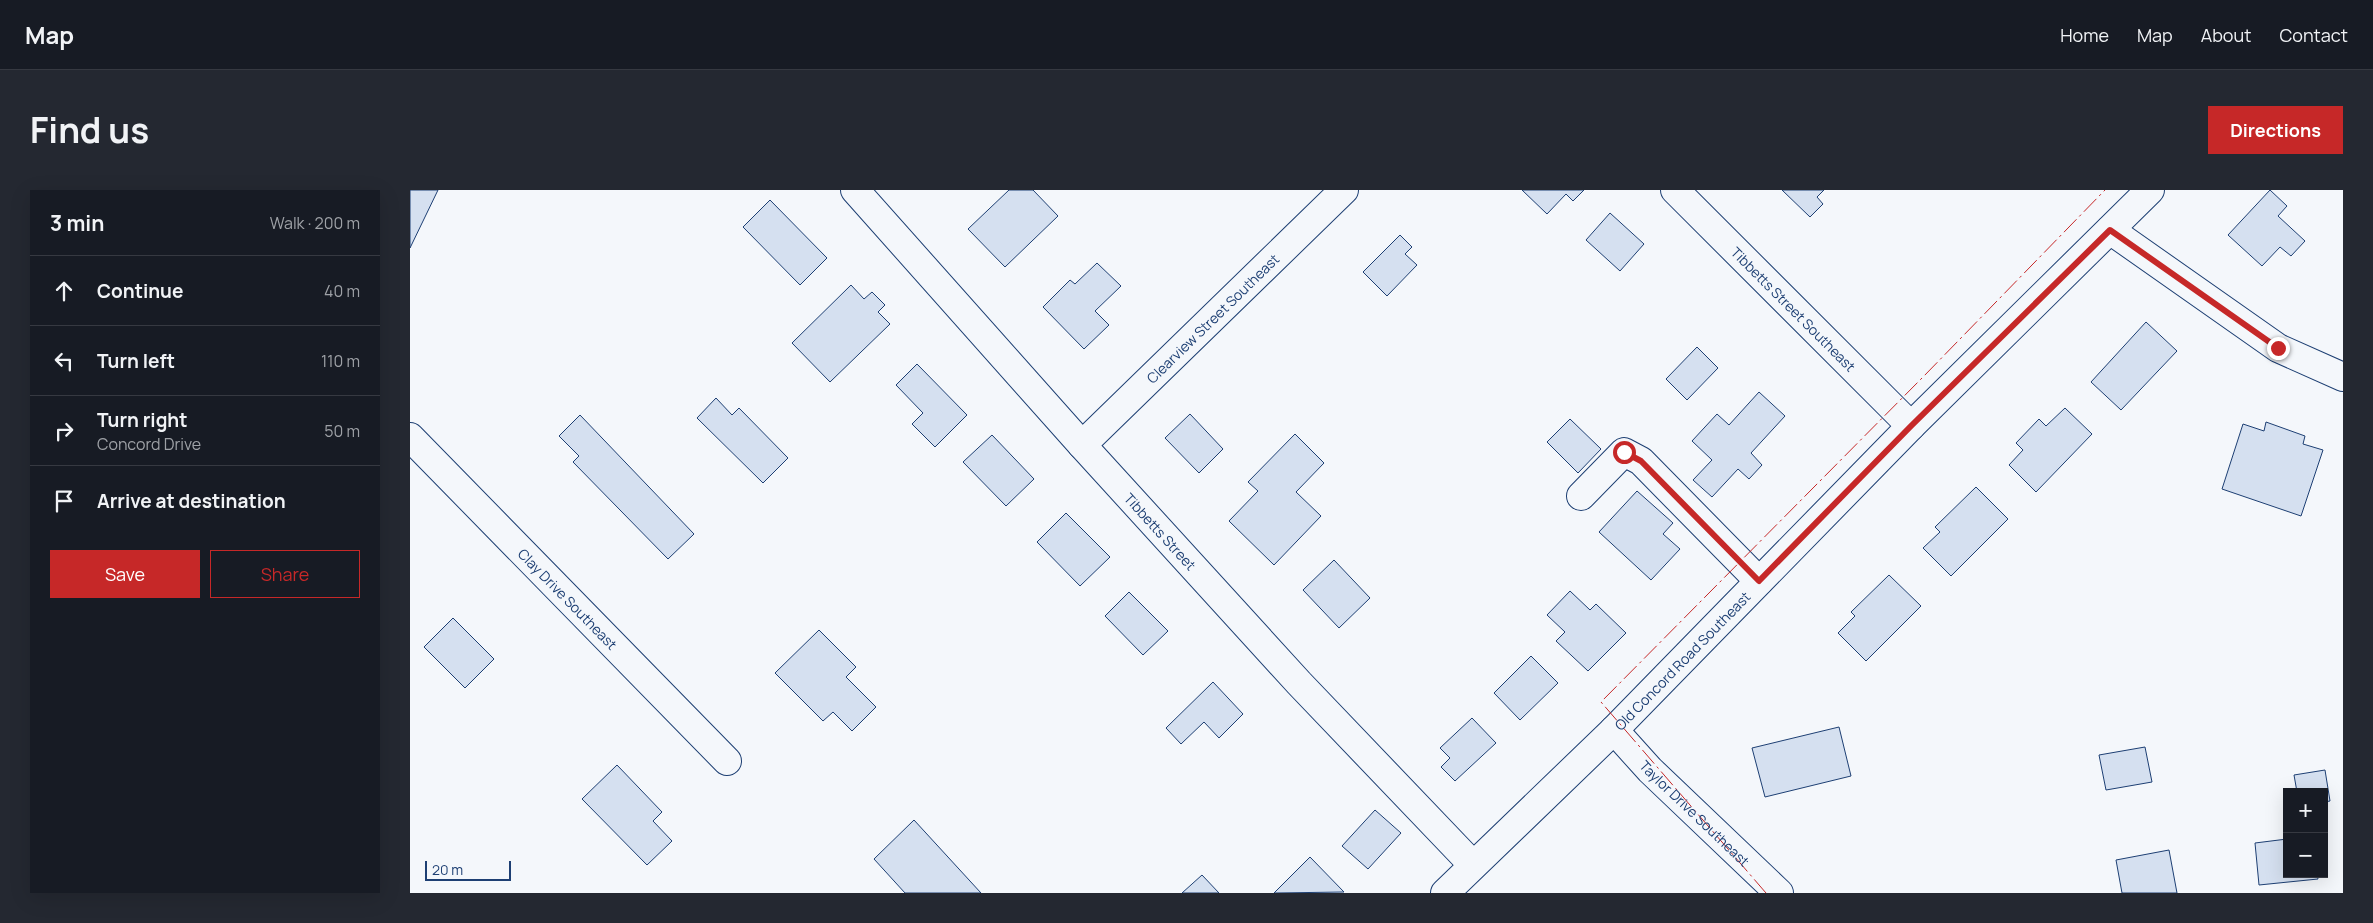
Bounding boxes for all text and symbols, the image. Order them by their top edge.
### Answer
text: Map [25,18,74,51]
text: Home [2060,23,2109,47]
text: Map [2137,23,2173,47]
text: About [2201,23,2251,47]
text: Contact [2279,23,2348,47]
text: Find us [30,106,149,154]
button: Directions [2208,106,2343,154]
text: 3 min [50,209,104,237]
text: Walk · 200 m [270,212,360,234]
street label: Tibbetts Street Southeast [1727,242,1861,376]
street label: Clearview Street Southeast [1142,249,1283,387]
icon: ahead [50,277,78,305]
text: Continue [97,278,183,304]
text: 40 m [324,280,360,302]
route end [2267,337,2290,360]
icon: left [50,347,78,375]
text: Turn left [97,348,175,374]
text: 110 m [321,350,360,372]
text: Turn right [97,407,187,433]
icon: right [50,417,78,445]
text: 50 m [324,420,360,442]
text: Concord Drive [97,433,201,455]
route start [1613,441,1636,464]
icon: arrive [50,487,78,515]
text: Arrive at destination [97,488,286,514]
street label: Tibbetts Street [1120,489,1201,574]
street label: Clay Drive Southeast [514,544,622,654]
button: Save [50,550,200,598]
button: Share [210,550,360,598]
street label: Old Concord Road Southeast [1610,587,1754,734]
street label: Taylor Drive Southeast [1636,756,1754,870]
map controls [2283,788,2328,878]
button: + [2283,788,2328,833]
button: − [2283,833,2328,878]
scale bar [425,858,511,881]
text: 20 m [432,860,463,879]

